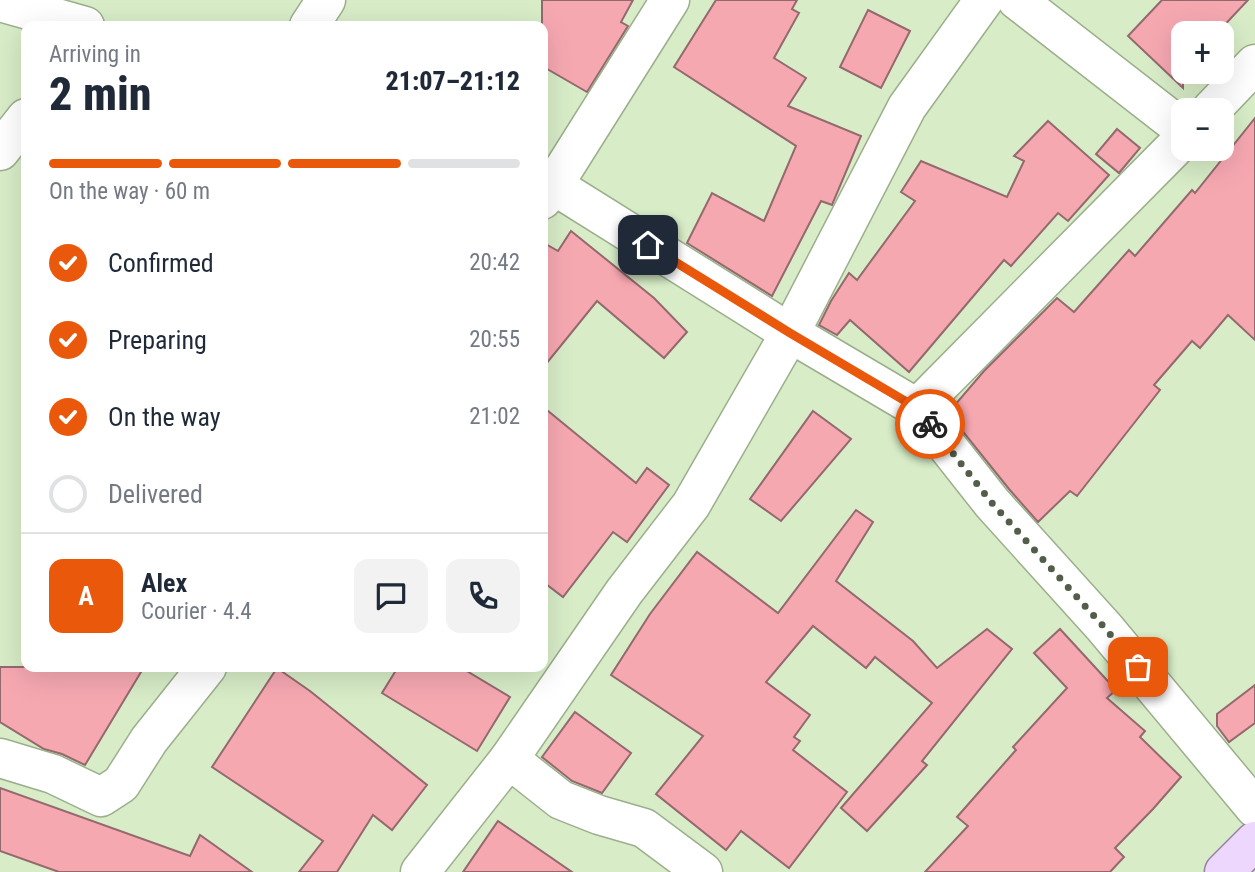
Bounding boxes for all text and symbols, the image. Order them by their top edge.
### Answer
map controls [1171,21,1234,161]
button: + [1171,21,1234,84]
text: Arriving in [49,41,141,68]
text: 21:07–21:12 [386,66,520,96]
text: 2 min [49,67,152,121]
button: − [1171,98,1234,161]
text: On the way · 60 m [49,178,210,205]
pin [618,215,678,275]
icon: home [629,226,667,264]
icon: check [49,244,87,282]
text: Confirmed [108,248,214,278]
text: 20:42 [469,249,520,276]
icon: check [49,321,87,359]
text: Preparing [108,325,207,355]
text: 20:55 [469,326,520,353]
courier [895,389,965,459]
icon: check [49,398,87,436]
text: On the way [108,402,221,432]
text: 21:02 [469,403,520,430]
icon: bike [911,405,949,443]
text: Delivered [108,479,203,509]
button: chat [354,559,428,633]
button: phone [446,559,520,633]
text: Alex [141,568,187,598]
text: A [78,581,94,611]
text: Courier · 4.4 [141,598,252,625]
pin [1108,637,1168,697]
icon: bag [1119,648,1157,686]

